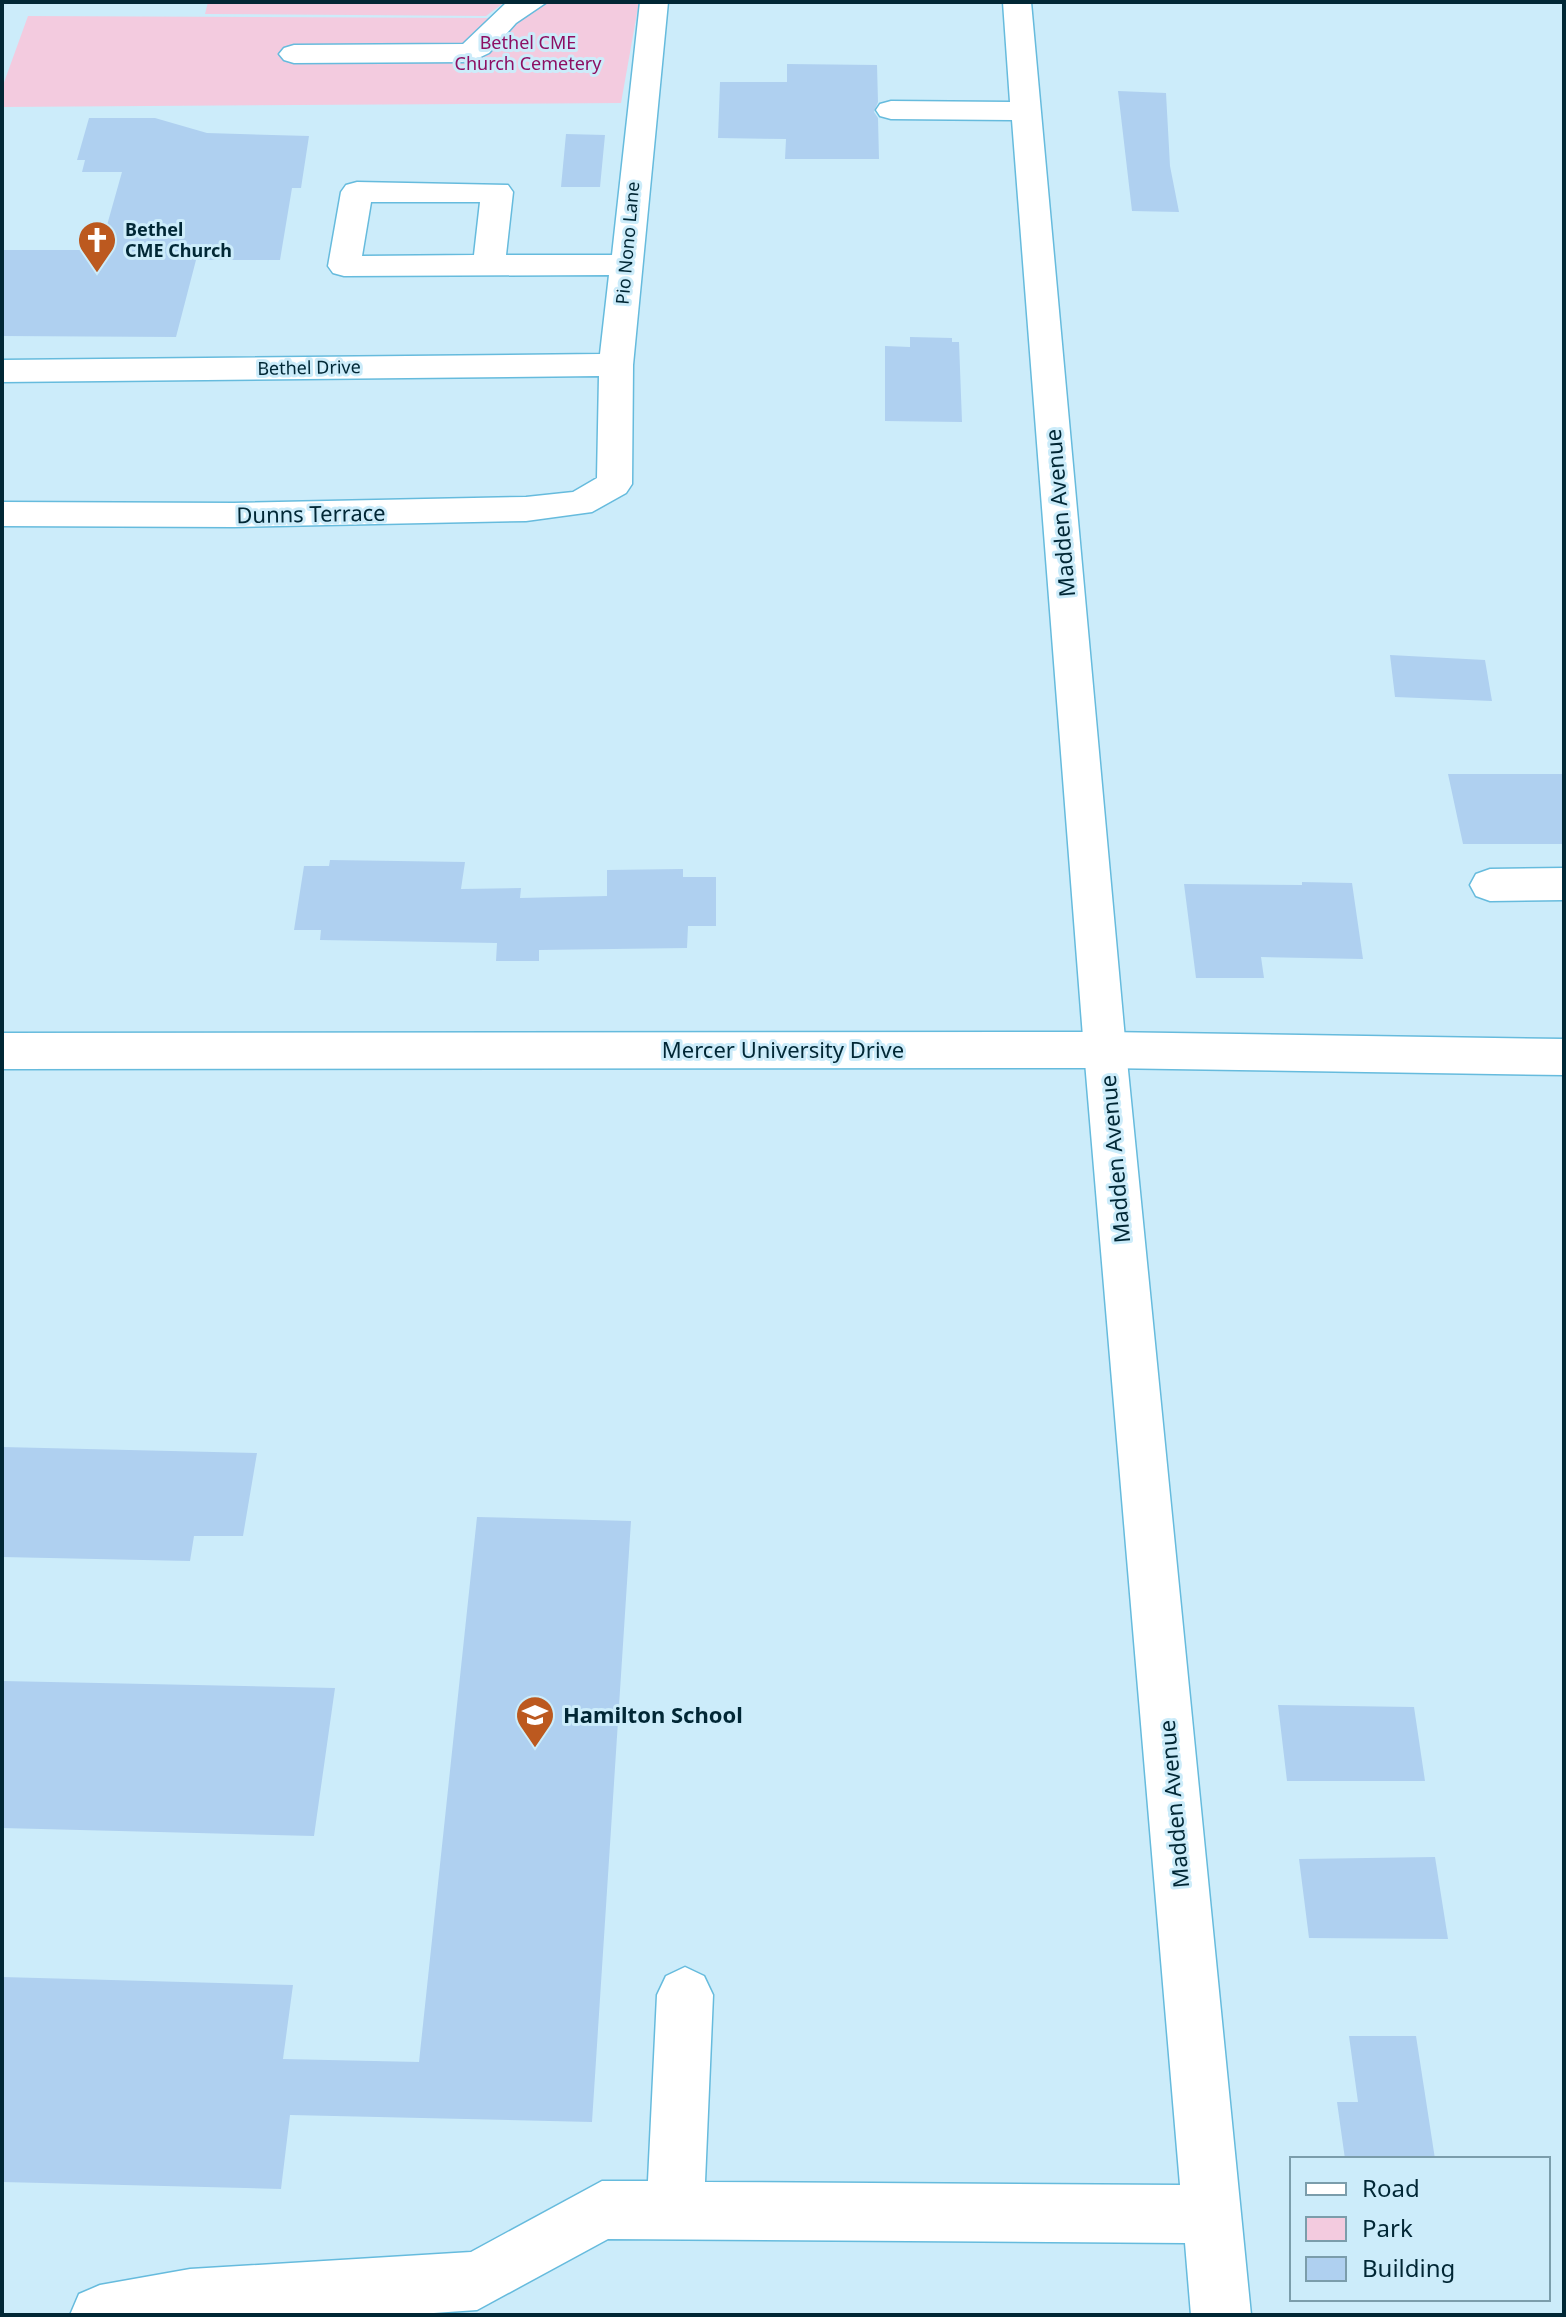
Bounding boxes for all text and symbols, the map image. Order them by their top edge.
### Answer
park label: Bethel CME Church Cemetery [455,30,602,75]
street label: Pio Nono Lane [610,181,644,305]
place label: Bethel CME Church [125,217,232,262]
church icon: Bethel CME Church [76,219,118,274]
street label: Bethel Drive [257,354,361,380]
street label: Madden Avenue [1037,428,1081,598]
street label: Dunns Terrace [236,497,386,529]
street label: Mercer University Drive [662,1034,904,1064]
street label: Madden Avenue [1092,1074,1136,1244]
school or university icon: Hamilton School [514,1694,556,1749]
place label: Hamilton School [563,1699,743,1729]
street label: Madden Avenue [1151,1719,1195,1889]
legend [1290,2157,1550,2301]
text: Road [1362,2171,1420,2204]
text: Park [1362,2211,1413,2244]
text: Building [1362,2251,1455,2284]

